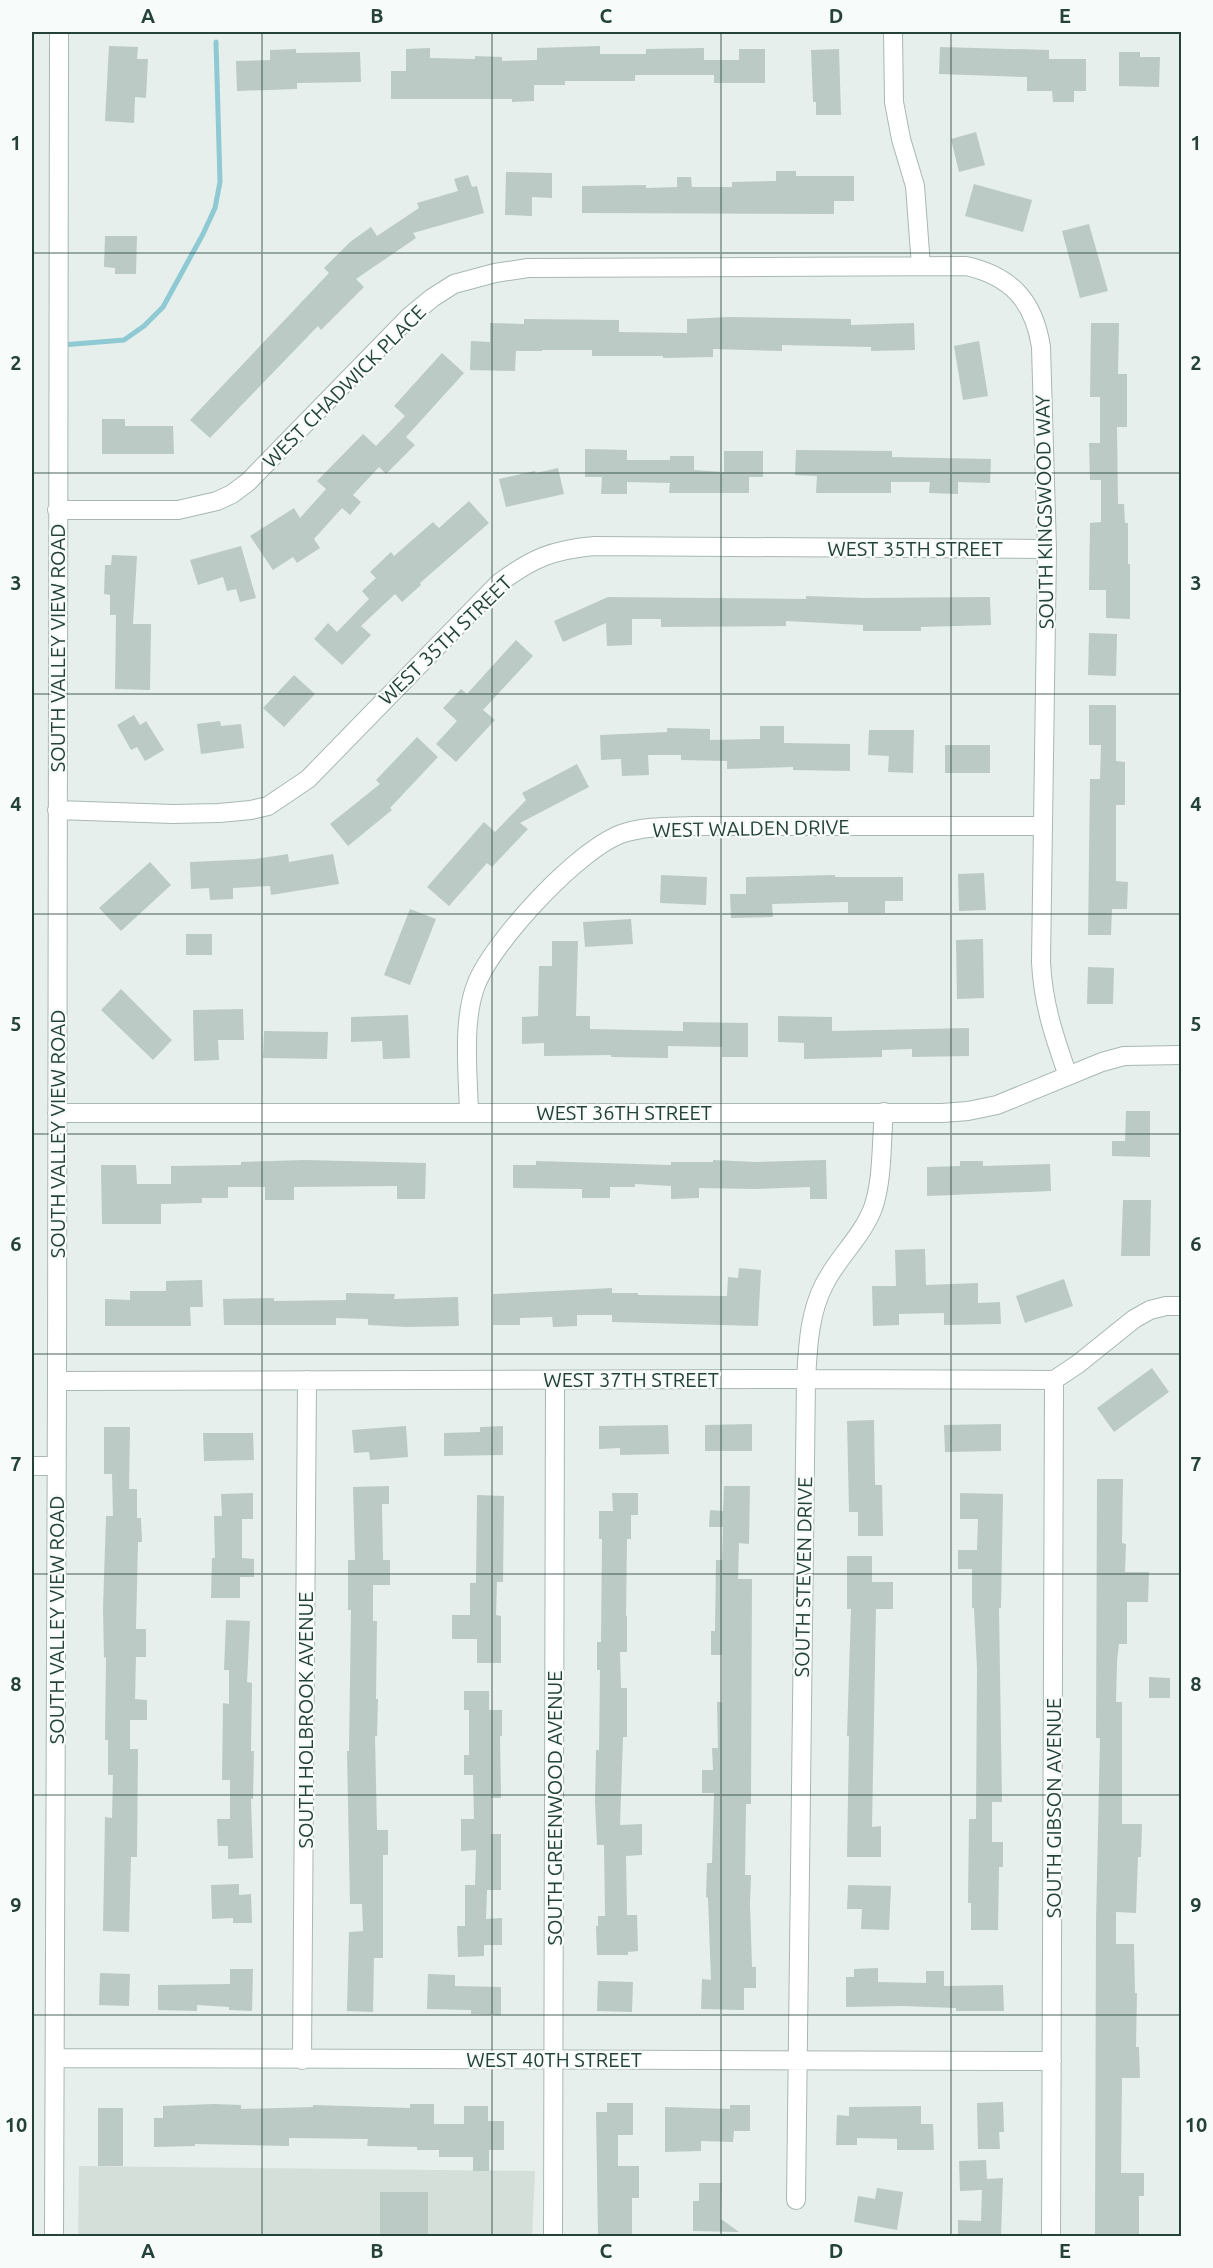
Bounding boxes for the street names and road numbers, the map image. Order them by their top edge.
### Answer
street label: WEST CHADWICK PLACE [258,300,430,472]
street label: SOUTH KINGSWOOD WAY [1030,394,1058,629]
street label: SOUTH VALLEY VIEW ROAD [46,524,69,772]
street label: WEST 35TH STREET [827,537,1003,560]
street label: WEST 35TH STREET [374,571,516,709]
street label: WEST WALDEN DRIVE [652,815,850,841]
street label: SOUTH VALLEY VIEW ROAD [46,1010,69,1258]
street label: WEST 36TH STREET [536,1101,712,1124]
street label: WEST 37TH STREET [543,1368,719,1391]
street label: SOUTH STEVEN DRIVE [790,1477,816,1677]
street label: SOUTH VALLEY VIEW ROAD [45,1496,68,1744]
street label: SOUTH HOLBROOK AVENUE [294,1592,317,1848]
street label: SOUTH GREENWOOD AVENUE [543,1671,566,1946]
street label: SOUTH GIBSON AVENUE [1042,1698,1065,1918]
street label: WEST 40TH STREET [466,2048,642,2071]

